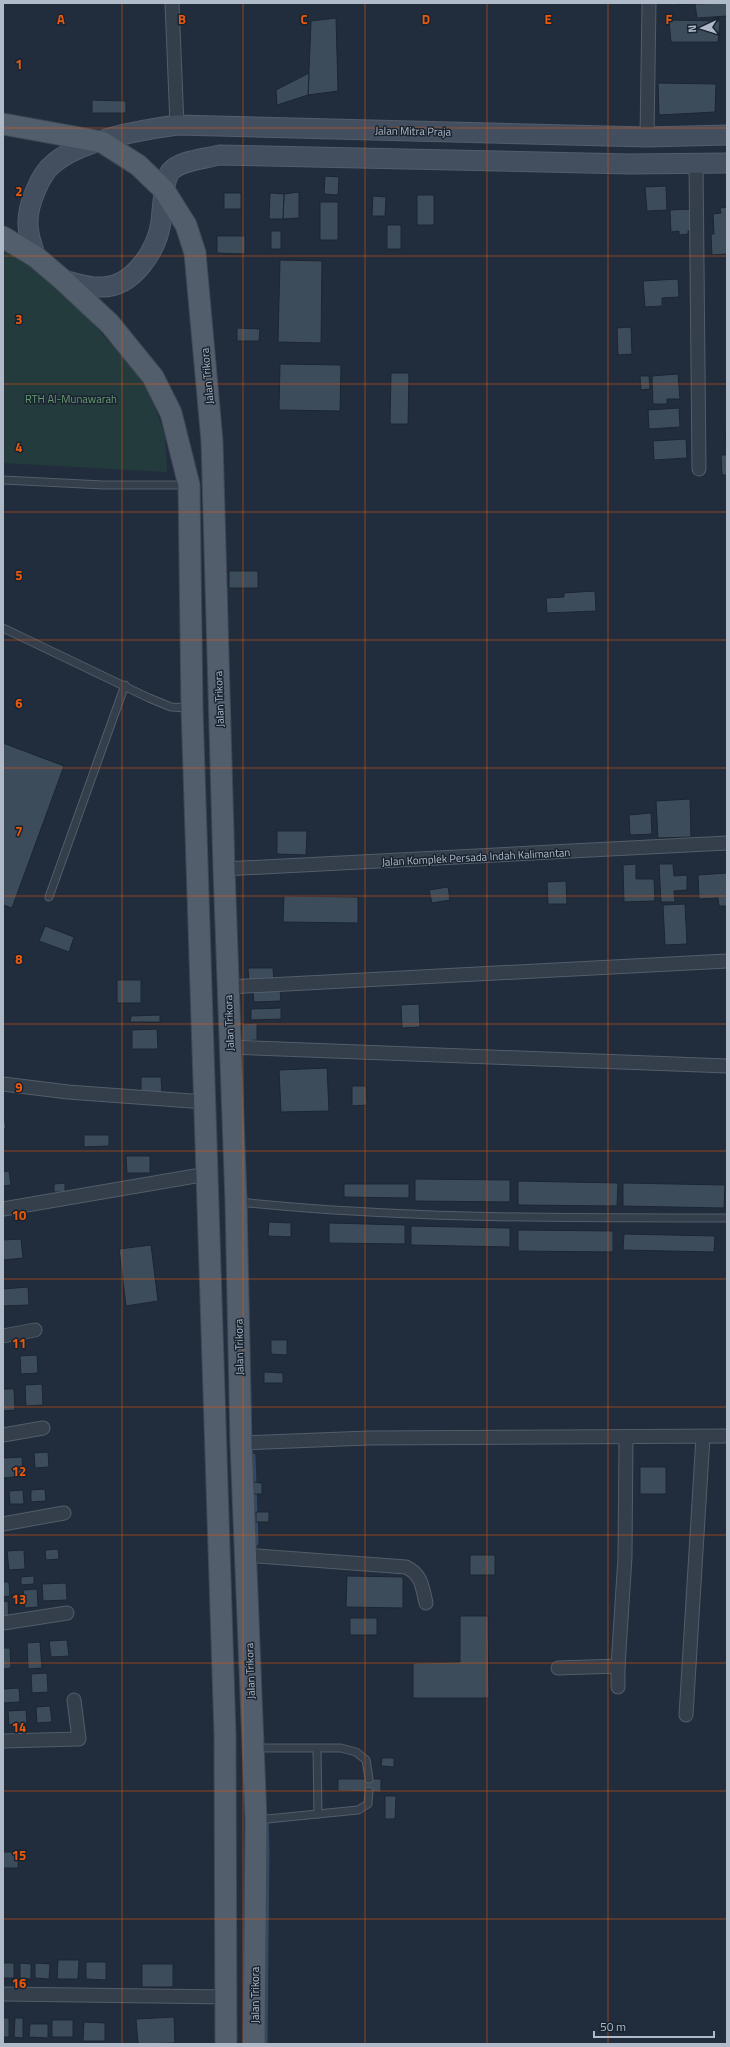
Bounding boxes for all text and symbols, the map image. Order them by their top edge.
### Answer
north arrow [682,8,722,48]
text: A [57,9,65,29]
text: B [178,9,186,29]
text: C [300,9,308,29]
text: D [422,9,430,29]
text: E [544,9,552,29]
text: F [666,9,673,29]
text: N [684,24,700,33]
text: 1 [15,54,23,74]
street label: Jalan Mitra Praja [375,122,452,140]
text: 2 [15,181,23,201]
text: 3 [15,309,23,329]
street label: Jalan Trikora [197,347,217,405]
park label: RTH Al-Munawarah [25,391,117,407]
text: 4 [15,437,23,457]
text: 5 [15,565,23,585]
street label: Jalan Trikora [210,670,228,727]
text: 6 [15,693,23,713]
text: 7 [15,821,23,841]
street label: Jalan Komplek Persada Indah Kalimantan [381,844,571,870]
text: 8 [15,949,23,969]
street label: Jalan Trikora [220,994,238,1051]
text: 9 [15,1077,23,1097]
text: 10 [12,1205,26,1225]
street label: Jalan Trikora [231,1318,247,1375]
text: 11 [12,1333,26,1353]
text: 12 [12,1461,26,1481]
text: 13 [12,1589,26,1609]
street label: Jalan Trikora [241,1642,259,1699]
text: 14 [12,1717,26,1737]
text: 15 [12,1845,26,1865]
street label: Jalan Trikora [247,1966,263,2023]
text: 16 [12,1973,26,1993]
scale bar [594,2013,714,2039]
text: 50 m [600,2017,626,2036]

